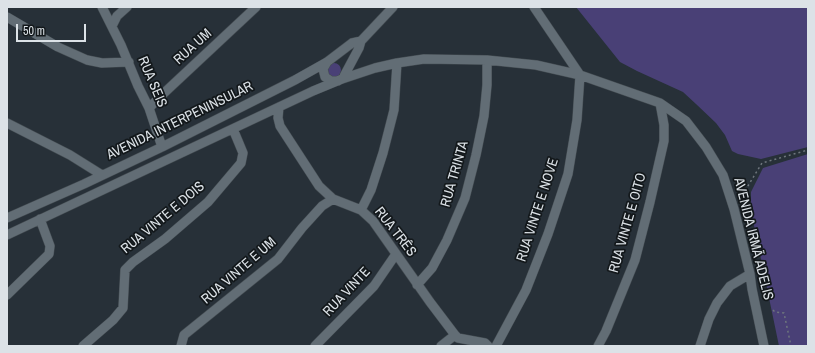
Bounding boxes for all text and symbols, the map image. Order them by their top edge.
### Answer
scale bar [18,16,88,42]
text: 50 m [23,23,45,39]
street label: RUA UM [171,26,215,68]
street label: RUA SEIS [134,54,170,110]
street label: AVENIDA INTERPENINSULAR [104,78,256,164]
street label: RUA TRINTA [438,139,472,209]
street label: RUA VINTE E NOVE [513,156,563,264]
street label: RUA VINTE E OITO [606,171,650,275]
street label: AVENIDA IRMÃ ADELIS [730,176,776,302]
street label: RUA VINTE E DOIS [118,178,208,258]
street label: RUA TRÊS [371,204,419,260]
street label: RUA VINTE E UM [198,234,280,308]
street label: RUA VINTE [320,264,374,320]

